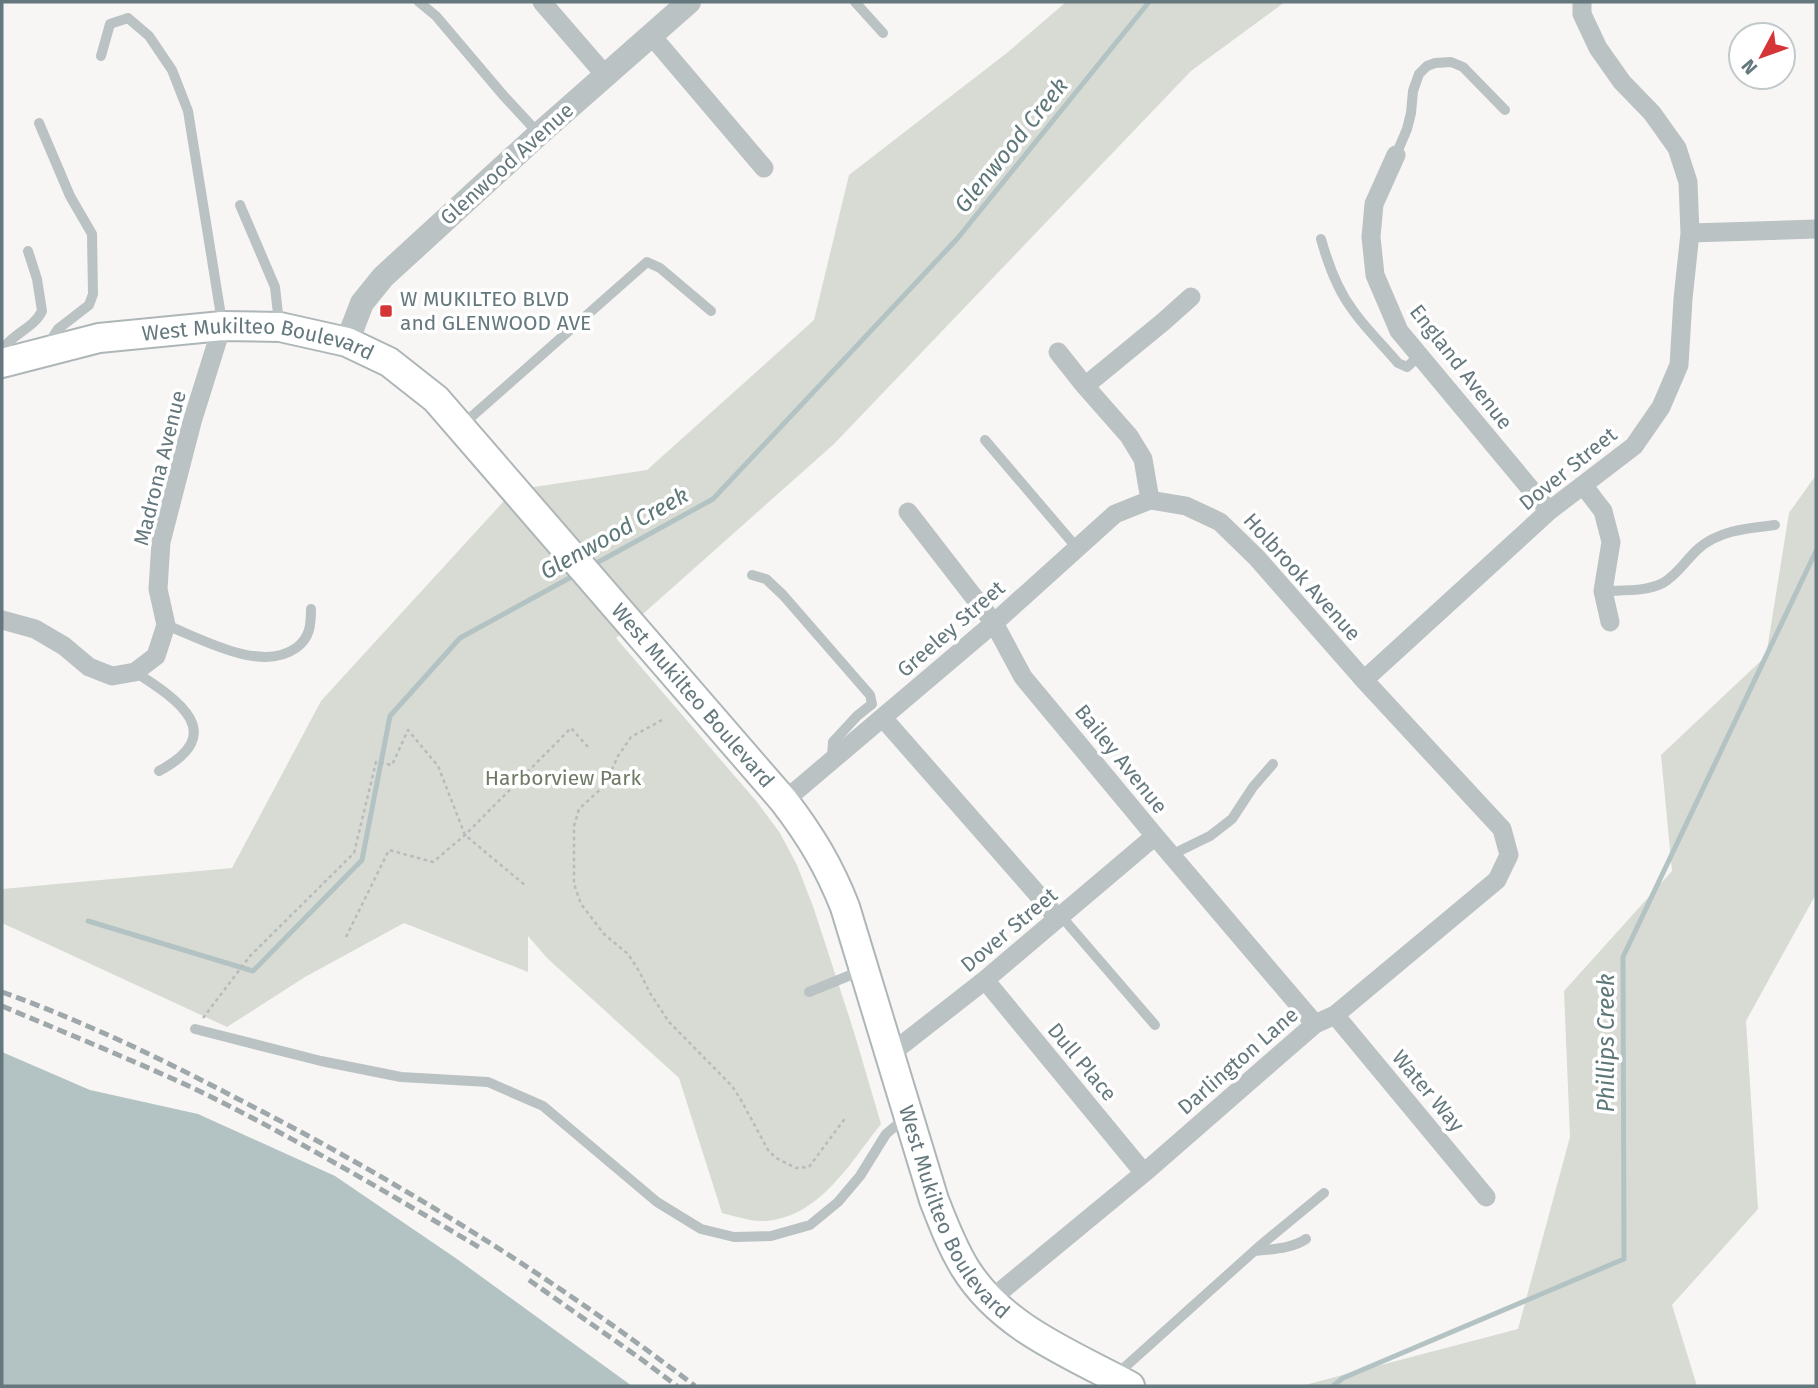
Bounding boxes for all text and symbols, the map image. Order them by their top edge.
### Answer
north arrow [1727,21,1797,91]
text: N [1737,55,1762,79]
water label: Glenwood Creek [948,72,1074,218]
street label: Glenwood Avenue [435,97,579,231]
place label: W MUKILTEO BLVD and GLENWOOD AVE [400,286,591,336]
street label: England Avenue [1404,299,1518,435]
marker: W MUKILTEO BLVD and GLENWOOD AVE [378,303,394,319]
street label: West Mukilteo Boulevard [140,313,378,366]
street label: Madrona Avenue [128,388,192,548]
street label: Dover Street [1514,421,1622,516]
water label: Glenwood Creek [535,481,693,585]
street label: Holbrook Avenue [1238,508,1366,646]
street label: Greeley Street [892,575,1010,683]
street label: West Mukilteo Boulevard [606,598,780,793]
street label: Bailey Avenue [1069,699,1173,819]
park label: Harborview Park [485,765,641,791]
street label: Dover Street [955,882,1063,978]
water label: Phillips Creek [1592,974,1620,1112]
street label: Darlington Lane [1173,1002,1303,1120]
street label: Dull Place [1042,1018,1122,1106]
street label: Water Way [1386,1045,1470,1138]
street label: West Mukilteo Boulevard [893,1102,1015,1324]

